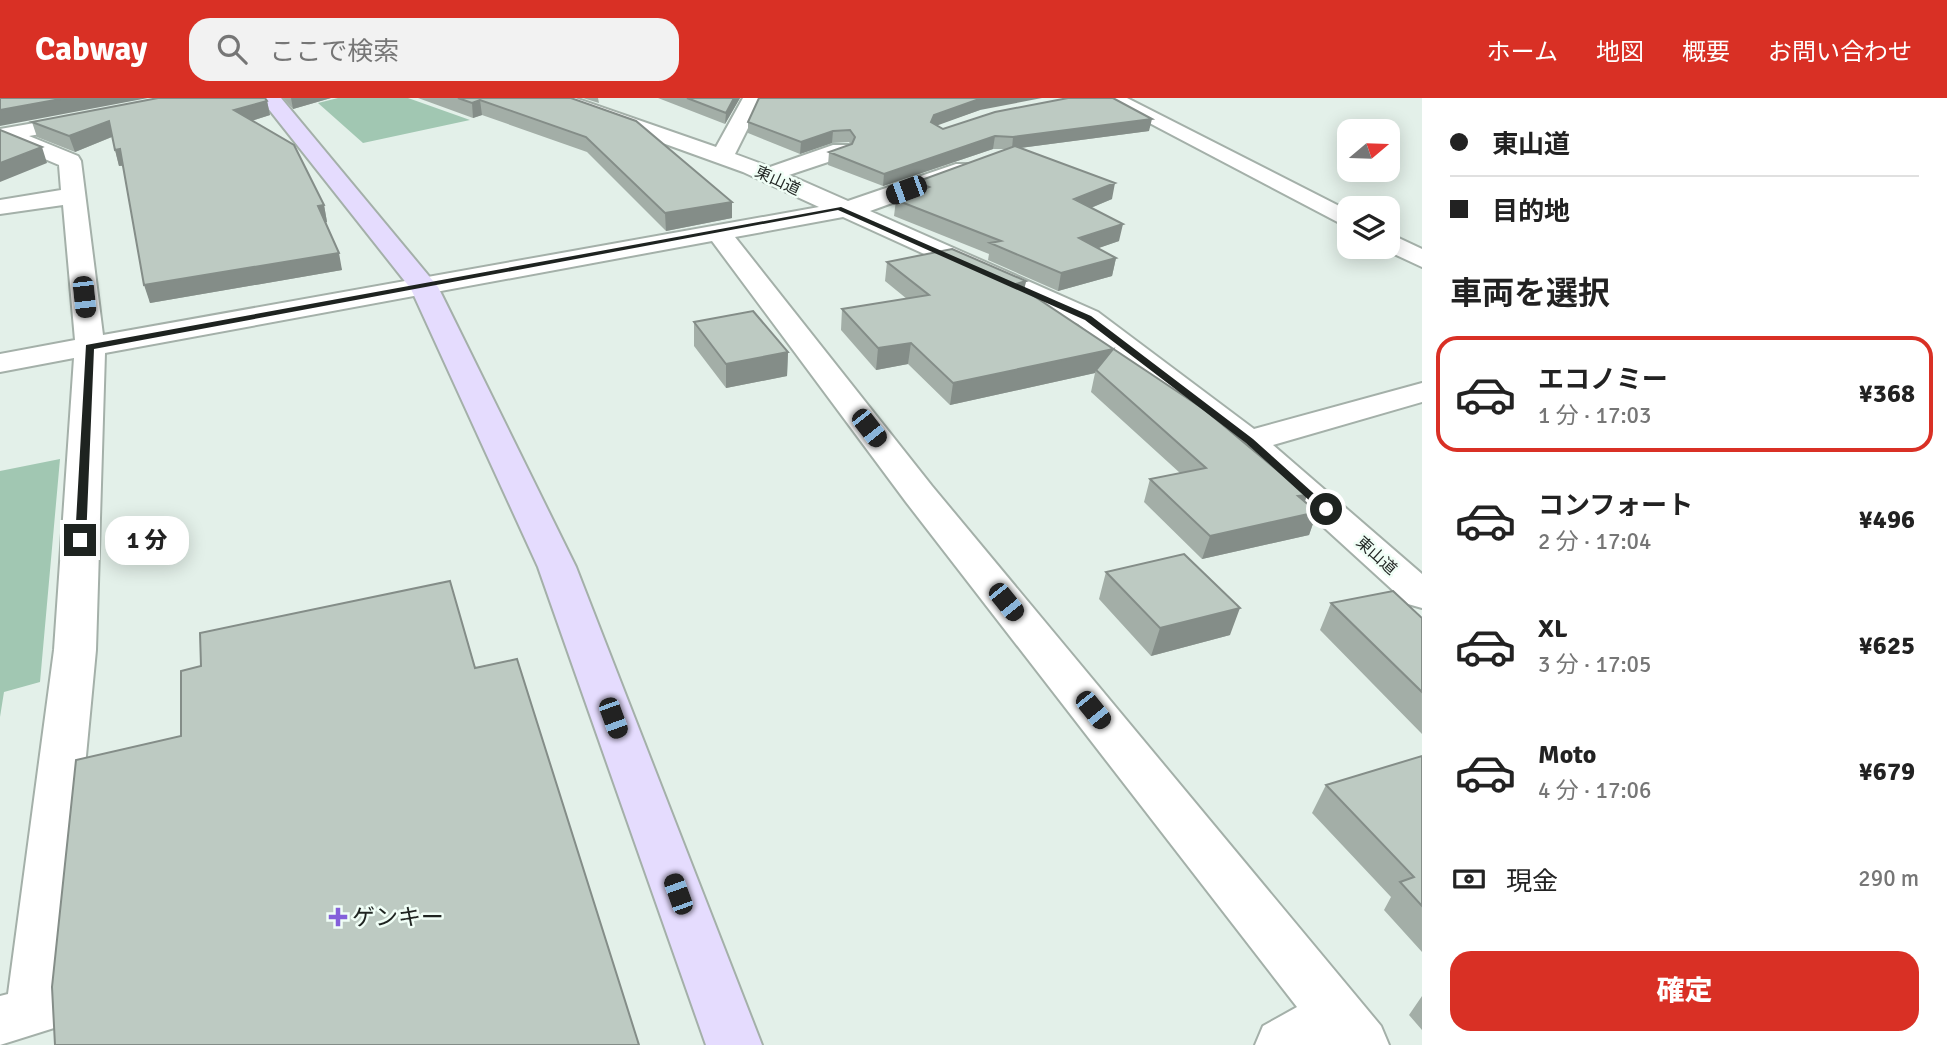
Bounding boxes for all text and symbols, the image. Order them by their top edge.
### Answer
search box [189,18,679,81]
text: Cabway [35,29,147,70]
icon: search [213,30,251,68]
text: ここで検索 [269,36,399,68]
text: ホーム [1487,37,1558,67]
text: 地図 [1596,37,1644,67]
text: 概要 [1682,37,1730,67]
text: お問い合わせ [1768,37,1912,67]
north arrow [1337,119,1400,182]
map controls [1337,119,1400,259]
text: 東山道 [1492,129,1570,161]
street label: 東山道 [752,162,804,200]
car [883,173,930,207]
button: layers [1337,196,1400,259]
text: 目的地 [1492,196,1570,228]
text: 車両を選択 [1450,274,1610,313]
car [72,275,97,319]
icon: car [1454,363,1517,426]
text: エコノミー [1538,364,1668,396]
text: ¥368 [1859,378,1915,410]
text: 1 分 · 17:03 [1538,401,1651,430]
car [848,405,891,451]
icon: car [1454,489,1517,552]
text: コンフォート [1538,490,1693,522]
route start [1310,493,1342,525]
text: ¥496 [1859,504,1915,536]
callout: 1 分 [104,516,188,564]
route end [64,524,96,556]
text: 1 分 [127,526,167,555]
text: 2 分 · 17:04 [1538,527,1651,556]
street label: 東山道 [1352,532,1401,579]
car [985,579,1028,625]
text: XL [1538,613,1568,645]
icon: car [1454,615,1517,678]
text: ¥625 [1859,630,1915,662]
text: 3 分 · 17:05 [1538,650,1651,679]
car [1072,687,1115,733]
car [596,695,631,741]
text: Moto [1538,739,1596,771]
icon: car [1454,741,1517,804]
text: ¥679 [1859,756,1915,788]
text: 4 分 · 17:06 [1538,776,1651,805]
icon: cash [1450,860,1488,898]
text: 290 m [1858,864,1919,893]
text: 現金 [1506,866,1558,898]
car [661,871,696,917]
place label: ゲンキー [352,903,444,932]
marker: ゲンキー [330,909,346,925]
button: 確定 [1450,951,1919,1031]

